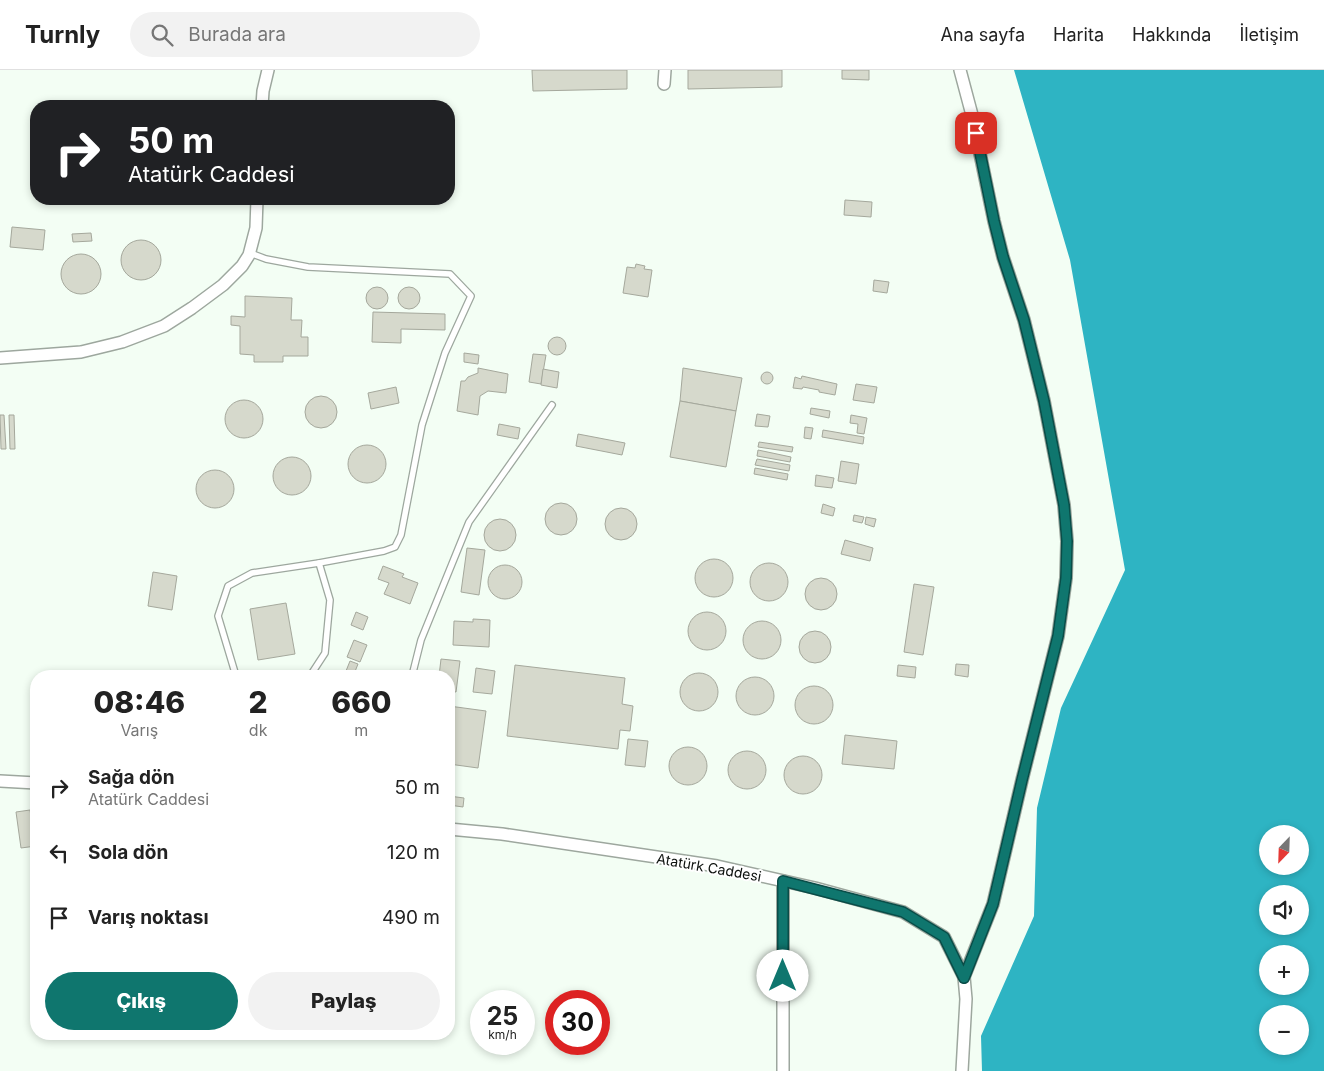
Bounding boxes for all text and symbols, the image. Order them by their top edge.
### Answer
search box [130,12,480,57]
text: Turnly [25,20,100,49]
icon: search [148,21,176,49]
text: Burada ara [188,23,286,46]
text: Ana sayfa [941,24,1025,45]
text: Harita [1053,24,1104,45]
text: Hakkında [1132,24,1211,45]
text: İletişim [1239,24,1299,45]
pin [955,112,997,154]
text: 50 m [128,119,214,161]
icon: arrive [962,119,990,147]
icon: right [45,120,110,185]
text: Atatürk Caddesi [128,161,295,187]
text: 08:46 [93,684,185,720]
text: 2 [249,684,268,720]
text: 660 [331,684,392,720]
text: Varış [120,720,158,740]
text: dk [249,720,267,740]
text: m [354,720,368,740]
text: Sağa dön [88,766,174,789]
icon: right [45,774,73,802]
text: 50 m [394,776,440,799]
text: Atatürk Caddesi [88,789,209,809]
north arrow [1259,825,1309,875]
map controls [1259,825,1309,1055]
icon: left [45,839,73,867]
text: Sola dön [88,841,168,864]
text: 120 m [387,841,440,864]
street label: Atatürk Caddesi [655,849,763,885]
button: sound [1259,885,1309,935]
icon: arrive [45,904,73,932]
text: Varış noktası [88,906,209,929]
text: 490 m [382,906,440,929]
button: + [1259,945,1309,995]
position arrow [756,949,808,1001]
button: Çıkış [45,972,238,1030]
button: Paylaş [248,972,440,1030]
speed limit sign: 30 [545,990,610,1055]
text: 25 [487,1001,518,1031]
button: − [1259,1005,1309,1055]
text: km/h [488,1027,517,1042]

